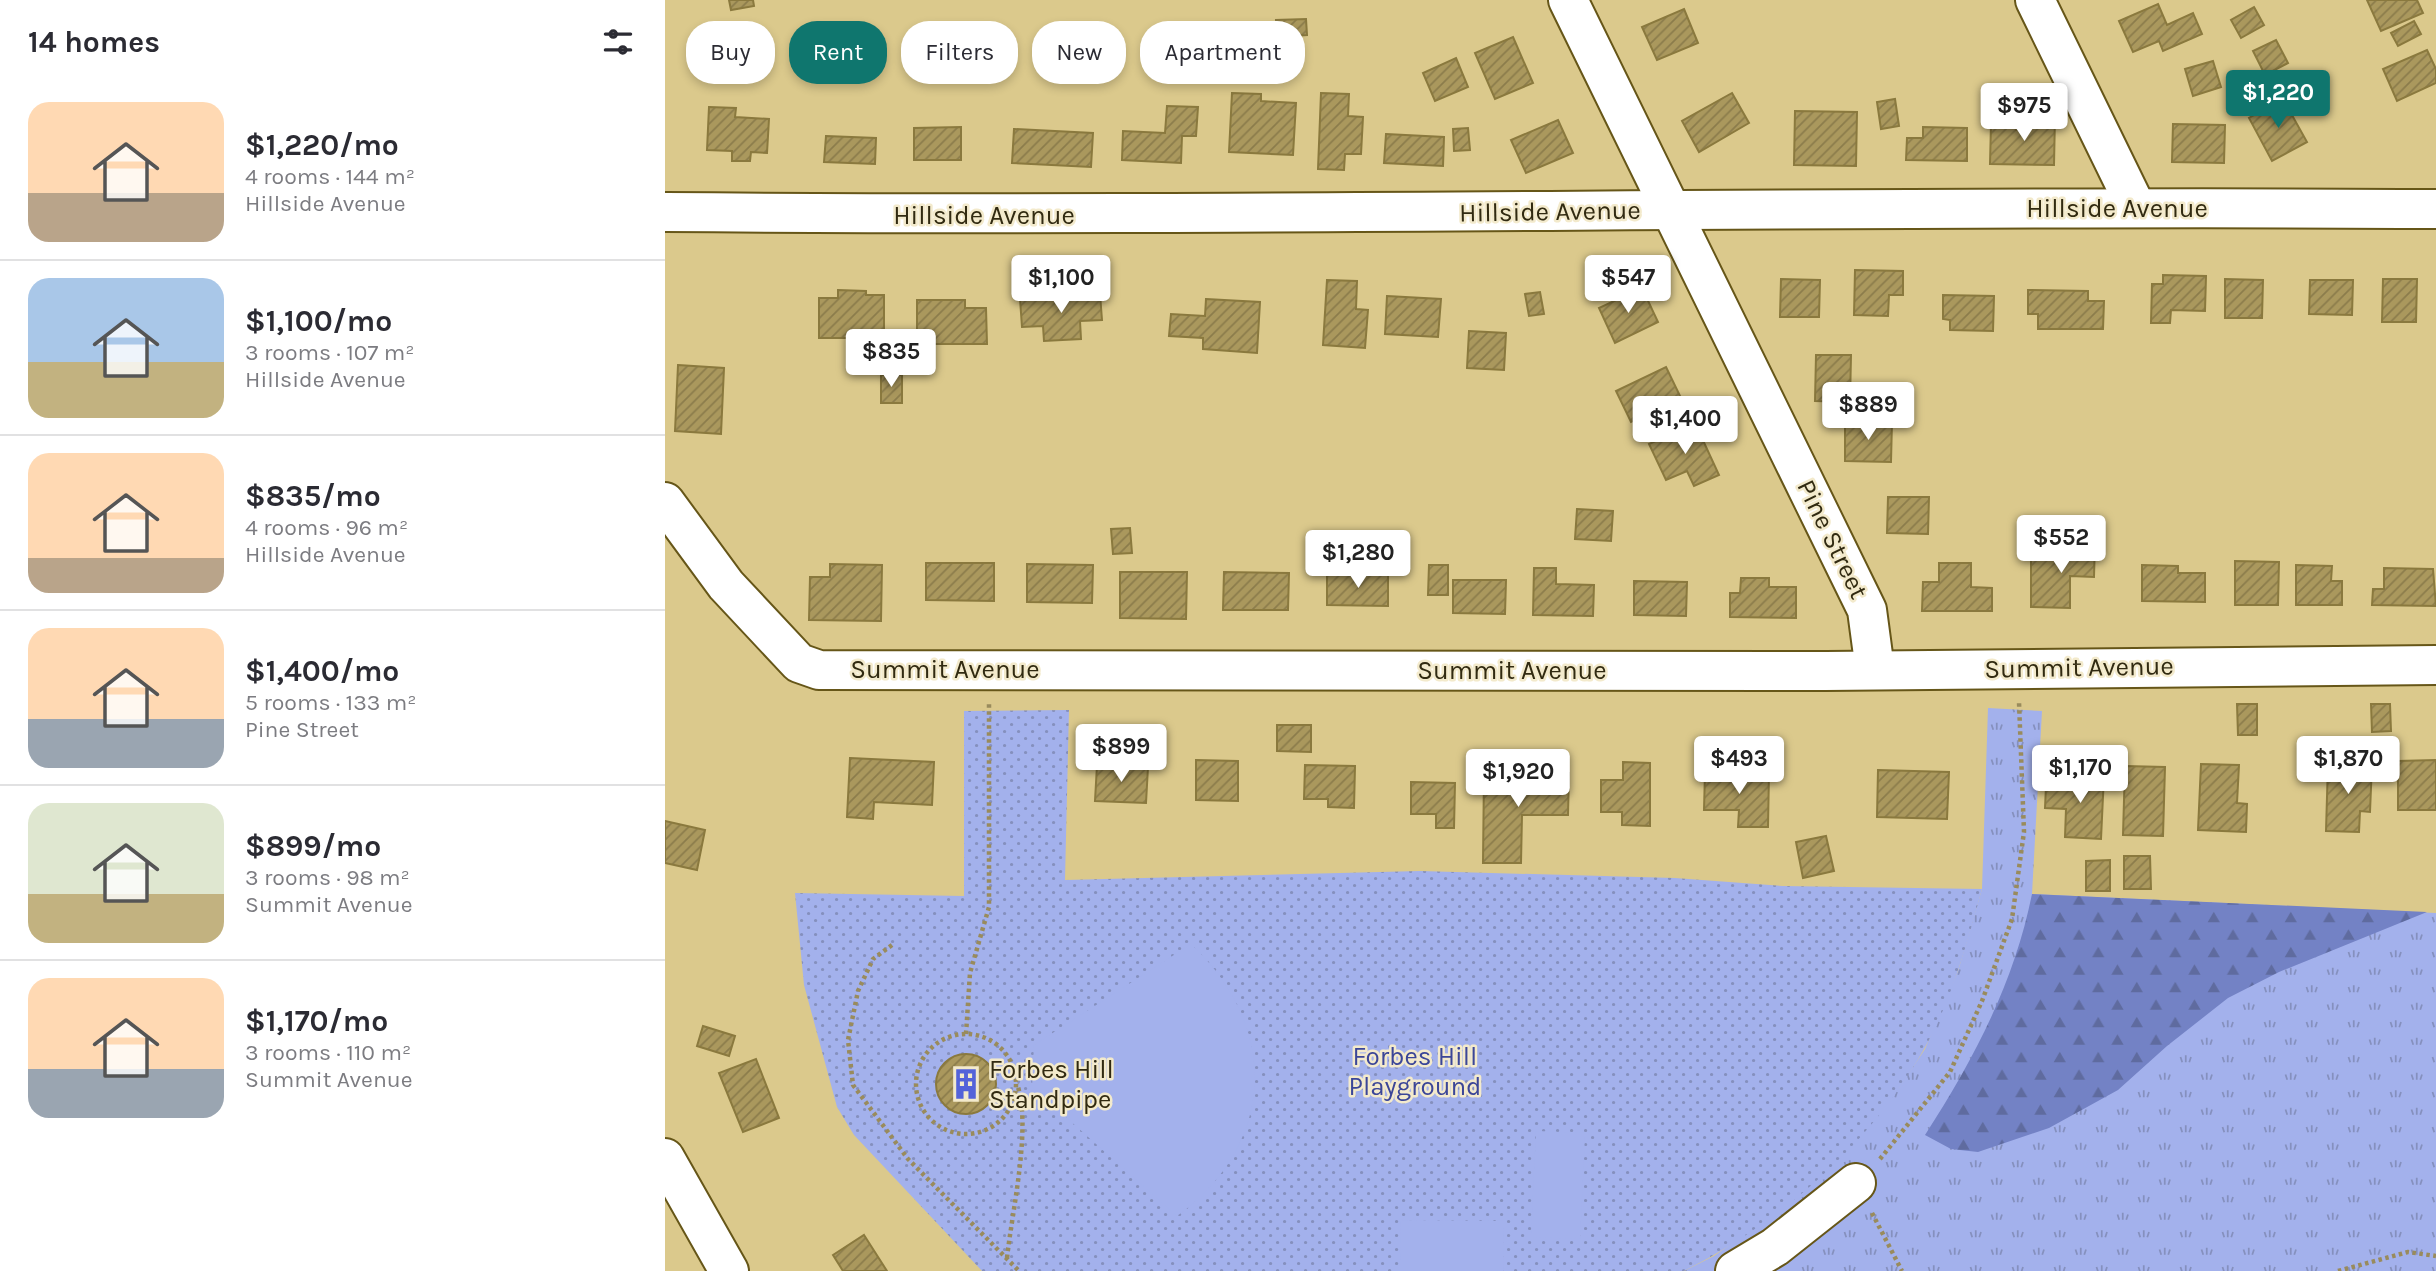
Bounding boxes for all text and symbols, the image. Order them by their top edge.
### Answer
chip: Buy [686,21,775,84]
chip: Rent [789,21,887,84]
chip: Filters [901,21,1018,84]
chip: New [1032,21,1126,84]
chip: Apartment [1140,21,1305,84]
icon: filters [599,23,637,61]
text: 14 homes [28,24,160,60]
pin: $1,220 [2221,71,2335,130]
text: $1,220 [2242,79,2314,106]
pin: $975 [1983,83,2065,143]
text: $975 [1997,92,2051,119]
text: $1,220/mo [245,127,399,163]
icon: home [84,130,168,214]
text: 4 rooms · 144 m² [245,163,415,190]
text: Hillside Avenue [245,190,406,217]
street label: Hillside Avenue [2026,193,2208,224]
street label: Hillside Avenue [1459,194,1641,229]
street label: Hillside Avenue [893,200,1075,231]
pin: $1,100 [1004,256,1118,315]
pin: $547 [1587,256,1669,315]
text: $1,100 [1027,264,1095,291]
text: $547 [1601,264,1655,291]
text: $1,100/mo [245,303,392,339]
icon: home [84,306,168,390]
pin: $835 [850,330,932,389]
text: $835 [862,338,920,365]
text: 3 rooms · 107 m² [245,339,414,366]
text: Hillside Avenue [245,366,406,393]
pin: $889 [1827,382,1909,442]
text: $889 [1838,391,1898,418]
pin: $1,400 [1628,396,1742,456]
text: $1,400 [1649,405,1721,432]
street label: Pine Street [1790,475,1875,604]
text: $835/mo [245,478,381,514]
icon: home [84,481,168,565]
text: 4 rooms · 96 m² [245,514,408,541]
pin: $552 [2020,516,2102,575]
text: $552 [2033,524,2089,551]
pin: $1,280 [1301,530,1415,590]
text: $1,280 [1321,539,1395,566]
text: Hillside Avenue [245,541,406,568]
street label: Summit Avenue [1984,650,2174,685]
text: $1,400/mo [245,653,399,689]
street label: Summit Avenue [850,654,1040,685]
street label: Summit Avenue [1417,655,1607,686]
icon: home [84,656,168,740]
text: 5 rooms · 133 m² [245,689,417,716]
text: Pine Street [245,716,359,743]
pin: $899 [1080,724,1162,784]
text: $899 [1092,733,1150,760]
pin: $493 [1698,736,1780,796]
pin: $1,870 [2291,736,2405,796]
text: $493 [1710,745,1768,772]
text: $1,870 [2313,745,2383,772]
pin: $1,170 [2023,746,2137,805]
pin: $1,920 [1461,750,1575,809]
text: $1,170 [2048,754,2112,781]
text: $1,920 [1482,758,1554,785]
text: $899/mo [245,828,381,864]
icon: home [84,831,168,915]
text: 3 rooms · 98 m² [245,864,410,891]
text: Summit Avenue [245,891,413,918]
text: $1,170/mo [245,1003,388,1039]
icon: home [84,1006,168,1090]
text: 3 rooms · 110 m² [245,1039,411,1066]
park label: Forbes Hill Playground [1348,1041,1482,1102]
place label: Forbes Hill Standpipe [989,1054,1114,1115]
text: Summit Avenue [245,1066,413,1093]
building icon: Forbes Hill Standpipe [949,1067,983,1101]

